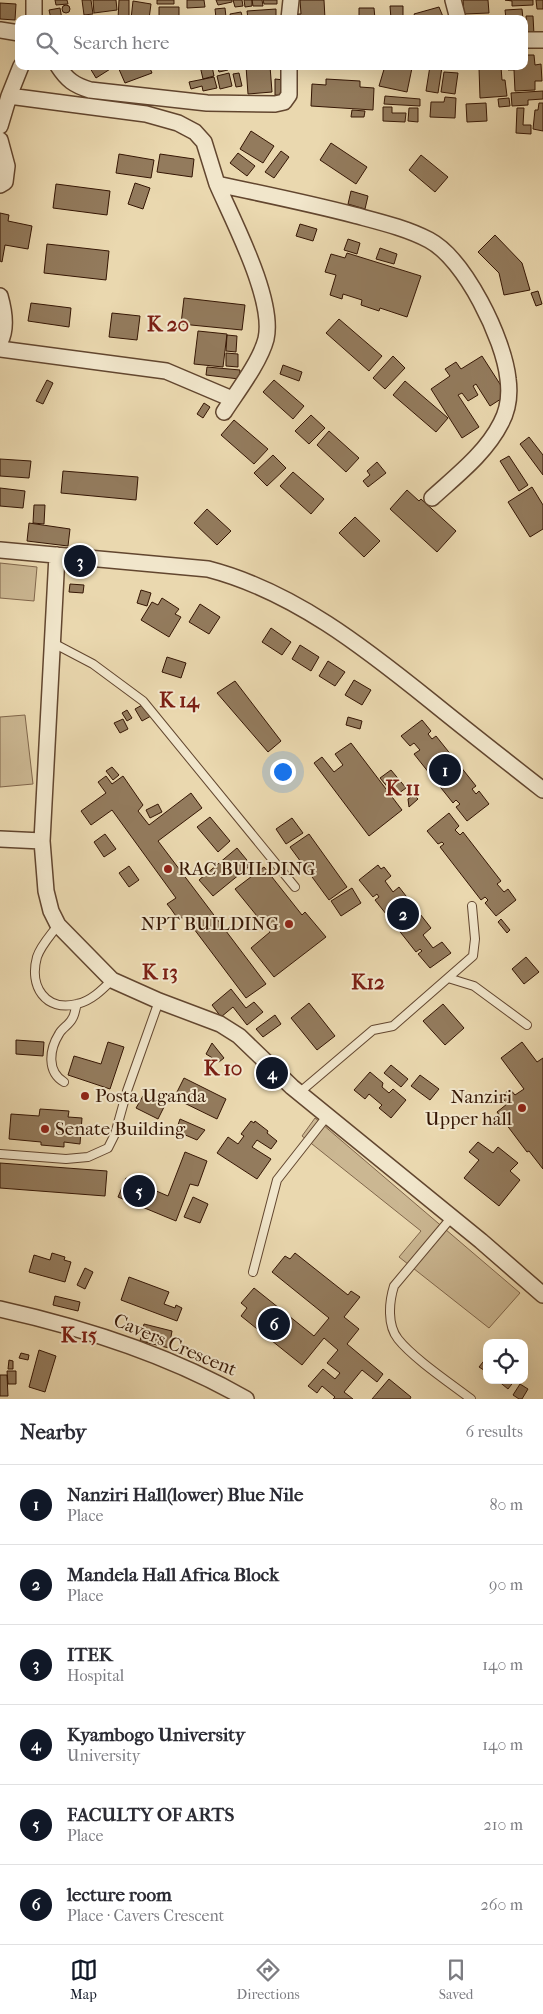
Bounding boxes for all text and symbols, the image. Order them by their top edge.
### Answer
search box [15,15,528,70]
icon: search [33,29,61,57]
text: Search here [73,32,169,54]
district label: K 20 [147,312,189,336]
pin: 3 [64,542,96,580]
district label: K 14 [159,688,200,713]
pin: 1 [429,751,461,789]
your location [270,759,296,785]
district label: K 11 [386,776,420,800]
place label: RAC BUILDING [178,858,316,880]
marker: RAC BUILDING [162,863,174,875]
pin: 2 [387,895,419,933]
place label: NPT BUILDING [141,913,279,935]
marker: NPT BUILDING [283,918,295,930]
district label: K 13 [142,960,178,984]
district label: K12 [351,970,385,994]
pin: 4 [256,1054,288,1092]
district label: K 10 [204,1056,242,1080]
place label: Posta Uganda [95,1085,206,1107]
place label: Nanziri Upper hall [425,1086,512,1130]
marker: Posta Uganda [79,1090,91,1102]
marker: Nanziri Upper hall [516,1102,528,1114]
place label: Senate Building [55,1118,186,1140]
marker: Senate Building [39,1123,51,1135]
pin: 5 [123,1172,155,1210]
pin: 6 [258,1305,290,1343]
street label: Cavers Crescent [110,1309,240,1381]
district label: K 15 [61,1323,97,1347]
map controls [483,1339,528,1384]
button: locate [483,1339,528,1384]
text: Nearby [20,1420,86,1444]
text: 6 results [465,1422,523,1441]
text: Nanziri Hall(lower) Blue Nile [67,1484,303,1506]
text: 1 [33,1495,39,1514]
text: 80 m [489,1495,523,1514]
text: Place [67,1506,103,1525]
text: Mandela Hall Africa Block [67,1564,279,1586]
text: 2 [32,1575,40,1594]
text: 90 m [489,1575,523,1594]
text: Place [67,1586,103,1605]
text: ITEK [67,1644,113,1666]
text: 3 [33,1655,39,1674]
text: 140 m [482,1655,523,1674]
text: Hospital [67,1666,124,1685]
text: Kyambogo University [67,1724,245,1746]
text: 4 [31,1735,41,1754]
text: 140 m [482,1735,523,1754]
text: University [67,1746,140,1765]
text: FACULTY OF ARTS [67,1804,234,1826]
text: 5 [33,1815,39,1834]
text: 210 m [484,1815,523,1834]
text: Place [67,1826,103,1845]
text: lecture room [67,1884,172,1906]
text: 6 [32,1895,40,1914]
text: 260 m [481,1895,523,1914]
text: Place · Cavers Crescent [67,1906,224,1925]
tab: Map [70,1956,98,2003]
tab: Directions [237,1956,300,2003]
tab: Saved [439,1956,473,2003]

